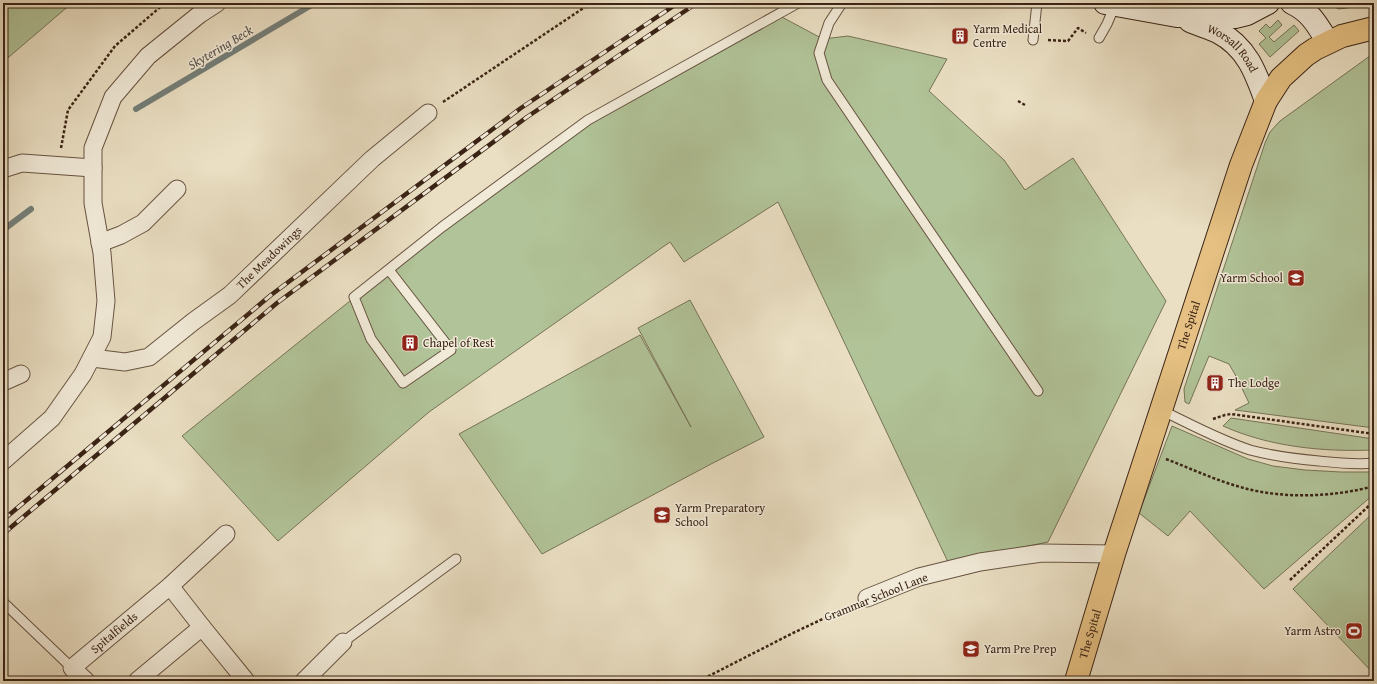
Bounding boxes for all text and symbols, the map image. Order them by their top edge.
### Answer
water label: Skytering Beck [184,20,257,74]
place label: Yarm Medical Centre [973,20,1043,51]
street label: Worsall Road [1205,20,1263,76]
building icon: Yarm Medical Centre [950,26,970,46]
street label: The Meadowings [232,222,305,293]
school or university icon: Yarm School [1286,268,1306,288]
place label: Yarm School [1220,269,1284,286]
street label: The Spital [1172,298,1204,352]
building icon: Chapel of Rest [400,333,420,353]
place label: Chapel of Rest [423,334,495,351]
building icon: The Lodge [1205,373,1225,393]
place label: The Lodge [1228,374,1280,391]
place label: Yarm Preparatory School [675,499,765,530]
school or university icon: Yarm Preparatory School [652,505,672,525]
street label: Grammar School Lane [821,568,930,625]
street label: The Spital [1074,607,1105,661]
street label: Spitalfields [87,608,141,657]
sports icon: Yarm Astro [1344,621,1364,641]
place label: Yarm Astro [1284,622,1341,639]
school or university icon: Yarm Pre Prep [961,639,981,659]
place label: Yarm Pre Prep [984,640,1057,657]

